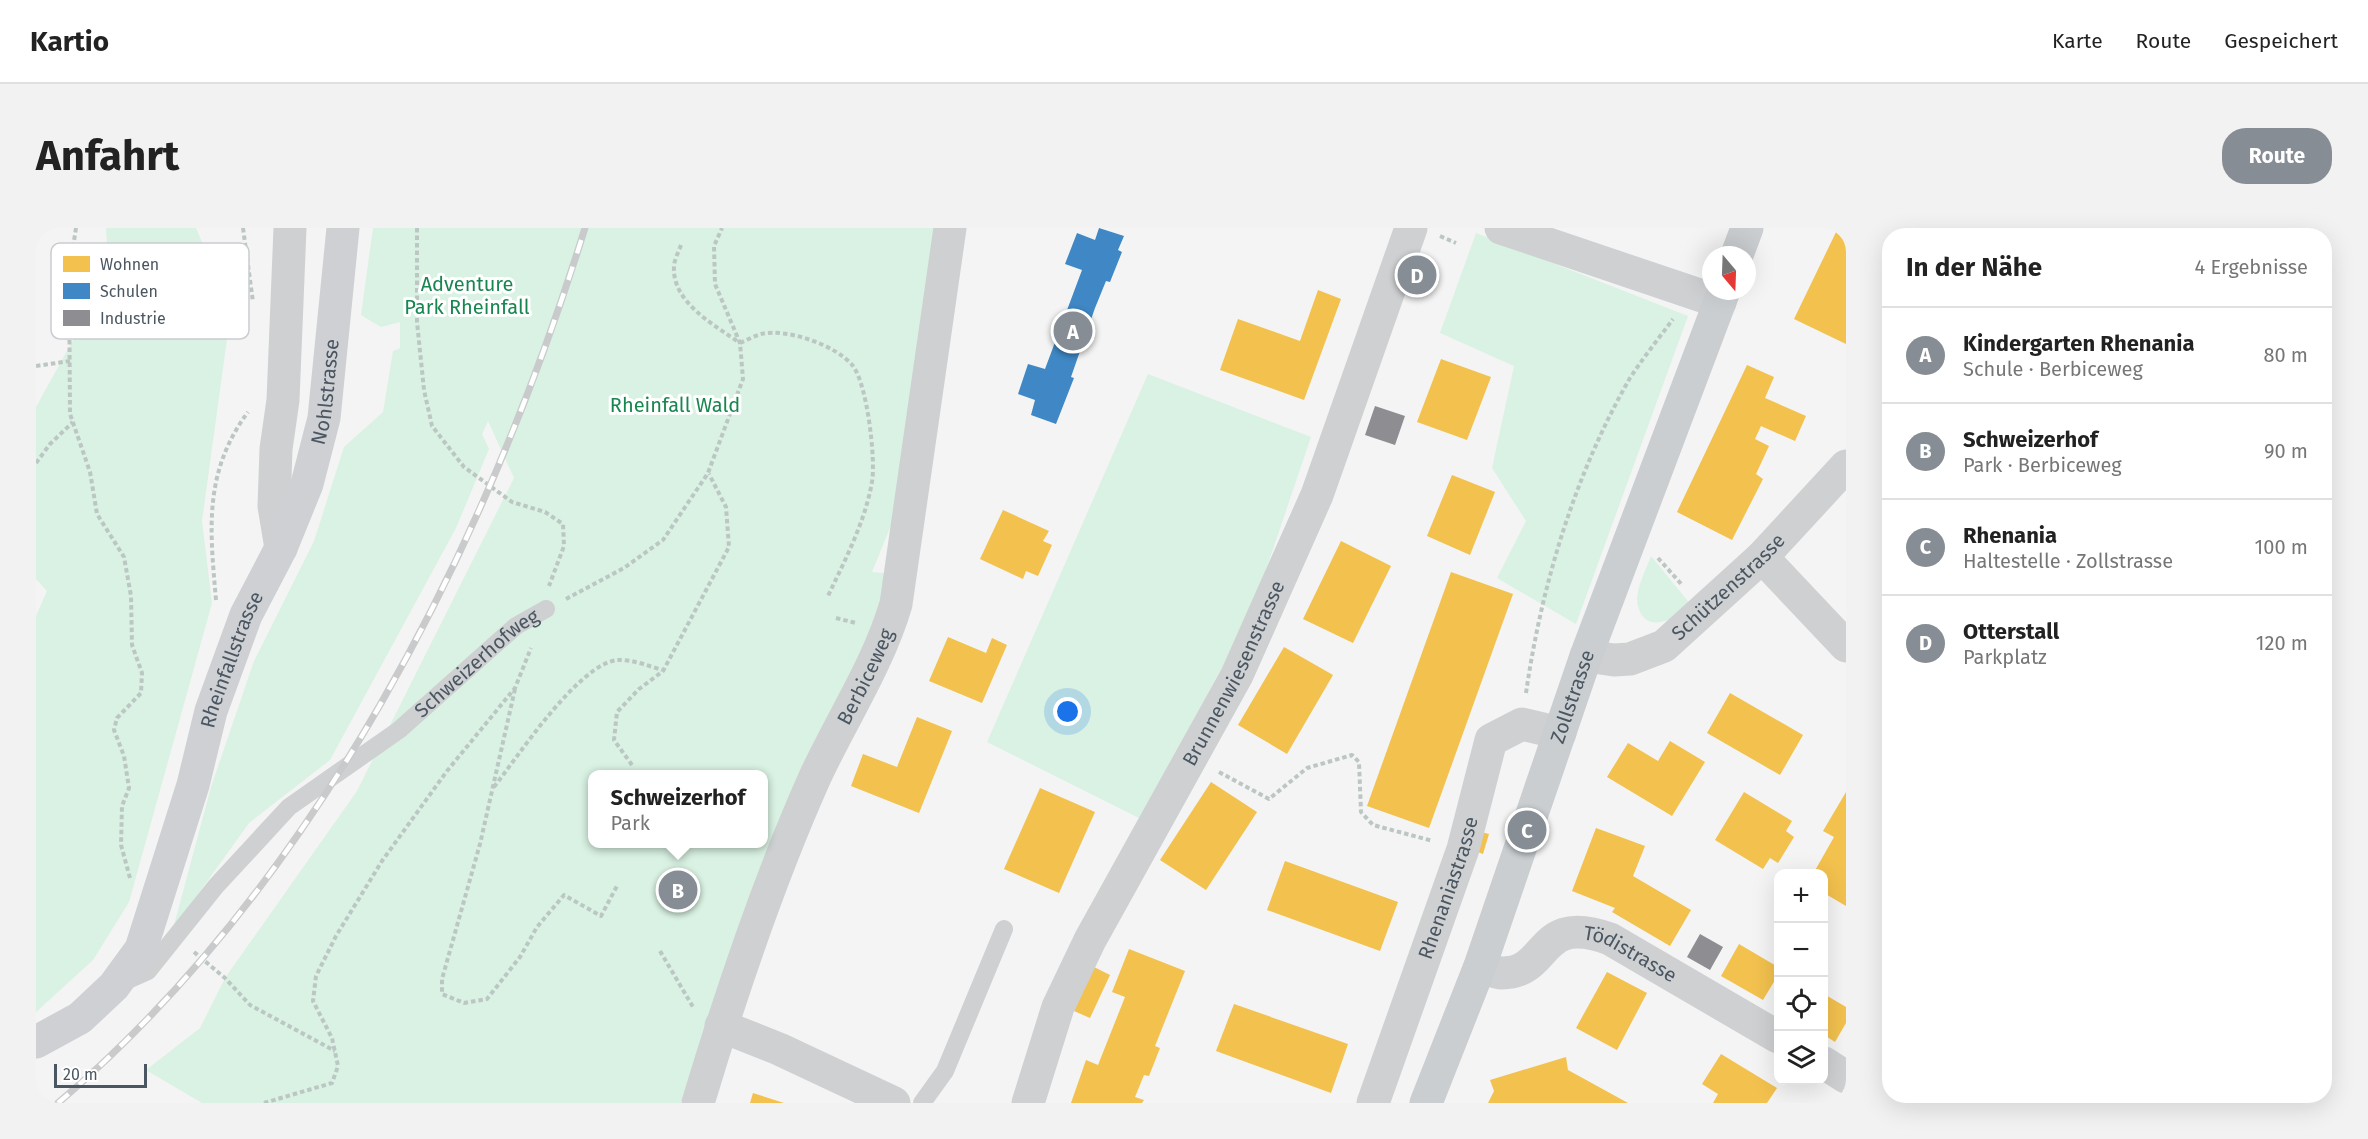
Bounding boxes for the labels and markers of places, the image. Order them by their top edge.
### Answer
pin: D [1398,252,1436,298]
pin: A [1054,308,1092,354]
pin: C [1508,808,1546,852]
pin: B [658,868,698,912]

